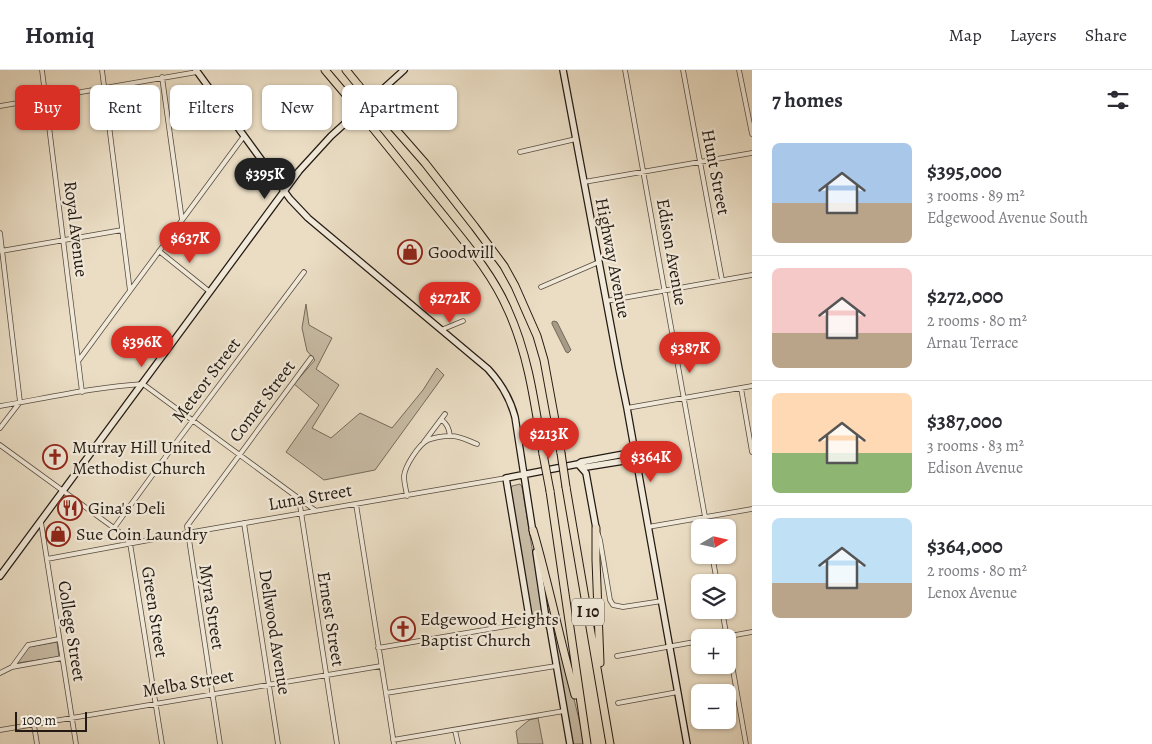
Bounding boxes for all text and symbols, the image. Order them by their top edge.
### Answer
text: Homiq [25,19,94,51]
text: Map [949,23,982,47]
text: Layers [1010,23,1057,47]
text: Share [1085,23,1127,47]
chip: Buy [15,85,80,130]
chip: Rent [90,85,160,130]
chip: Filters [170,85,252,130]
chip: New [262,85,332,130]
chip: Apartment [342,85,457,130]
text: 7 homes [772,86,843,114]
icon: filters [1104,86,1132,114]
street label: Hunt Street [696,127,736,217]
text: $395,000 [927,157,1002,185]
pin: $395K [230,158,300,200]
text: $395K [245,163,285,185]
icon: home [812,163,872,223]
street label: Royal Avenue [58,179,94,279]
text: 3 rooms · 89 m² [927,185,1025,207]
street label: Highway Avenue [590,196,636,320]
street label: Edison Avenue [651,197,693,307]
text: Edgewood Avenue South [927,207,1088,229]
pin: $637K [155,222,225,264]
text: $637K [170,227,210,249]
shop icon: Goodwill [397,239,423,265]
place label: Goodwill [428,240,494,264]
pin: $272K [415,282,485,324]
text: $272,000 [927,282,1003,310]
text: $272K [430,287,470,309]
icon: home [812,288,872,348]
text: 2 rooms · 80 m² [927,310,1027,332]
pin: $396K [107,326,177,368]
text: $396K [122,331,162,353]
pin: $387K [655,332,725,374]
text: Arnau Terrace [927,332,1018,354]
street label: Meteor Street [166,333,246,427]
text: $387K [670,337,710,359]
street label: Comet Street [223,355,301,447]
text: $387,000 [927,407,1002,435]
icon: home [812,413,872,473]
pin: $213K [514,418,584,460]
text: $213K [530,423,568,445]
place label: Murray Hill United Methodist Church [72,435,212,480]
text: 3 rooms · 83 m² [927,435,1024,457]
pin: $364K [616,440,686,483]
church icon: Murray Hill United Methodist Church [42,444,68,470]
text: $364K [631,446,671,468]
text: Edison Avenue [927,457,1023,479]
street label: Luna Street [266,478,354,516]
restaurant icon: Gina's Deli [57,495,83,521]
place label: Gina's Deli [88,496,166,520]
north arrow [691,519,736,564]
map controls [691,519,736,729]
shop icon: Sue Coin Laundry [45,521,71,547]
place label: Sue Coin Laundry [76,522,208,546]
text: $364,000 [927,532,1003,560]
icon: home [812,538,872,598]
text: 2 rooms · 80 m² [927,560,1027,582]
street label: Myra Street [193,563,231,651]
street label: Green Street [136,565,174,659]
street label: Dellwood Avenue [253,568,297,696]
street label: Ernest Street [312,570,350,668]
button: layers [691,574,736,619]
street label: College Street [52,579,92,683]
text: Lenox Avenue [927,582,1017,604]
road number: I 10 [572,598,604,626]
place label: Edgewood Heights Baptist Church [420,607,559,652]
church icon: Edgewood Heights Baptist Church [390,616,416,642]
button: + [691,629,736,674]
street label: Melba Street [140,663,236,703]
button: − [691,684,736,729]
scale bar [15,709,88,732]
text: 100 m [22,711,56,730]

